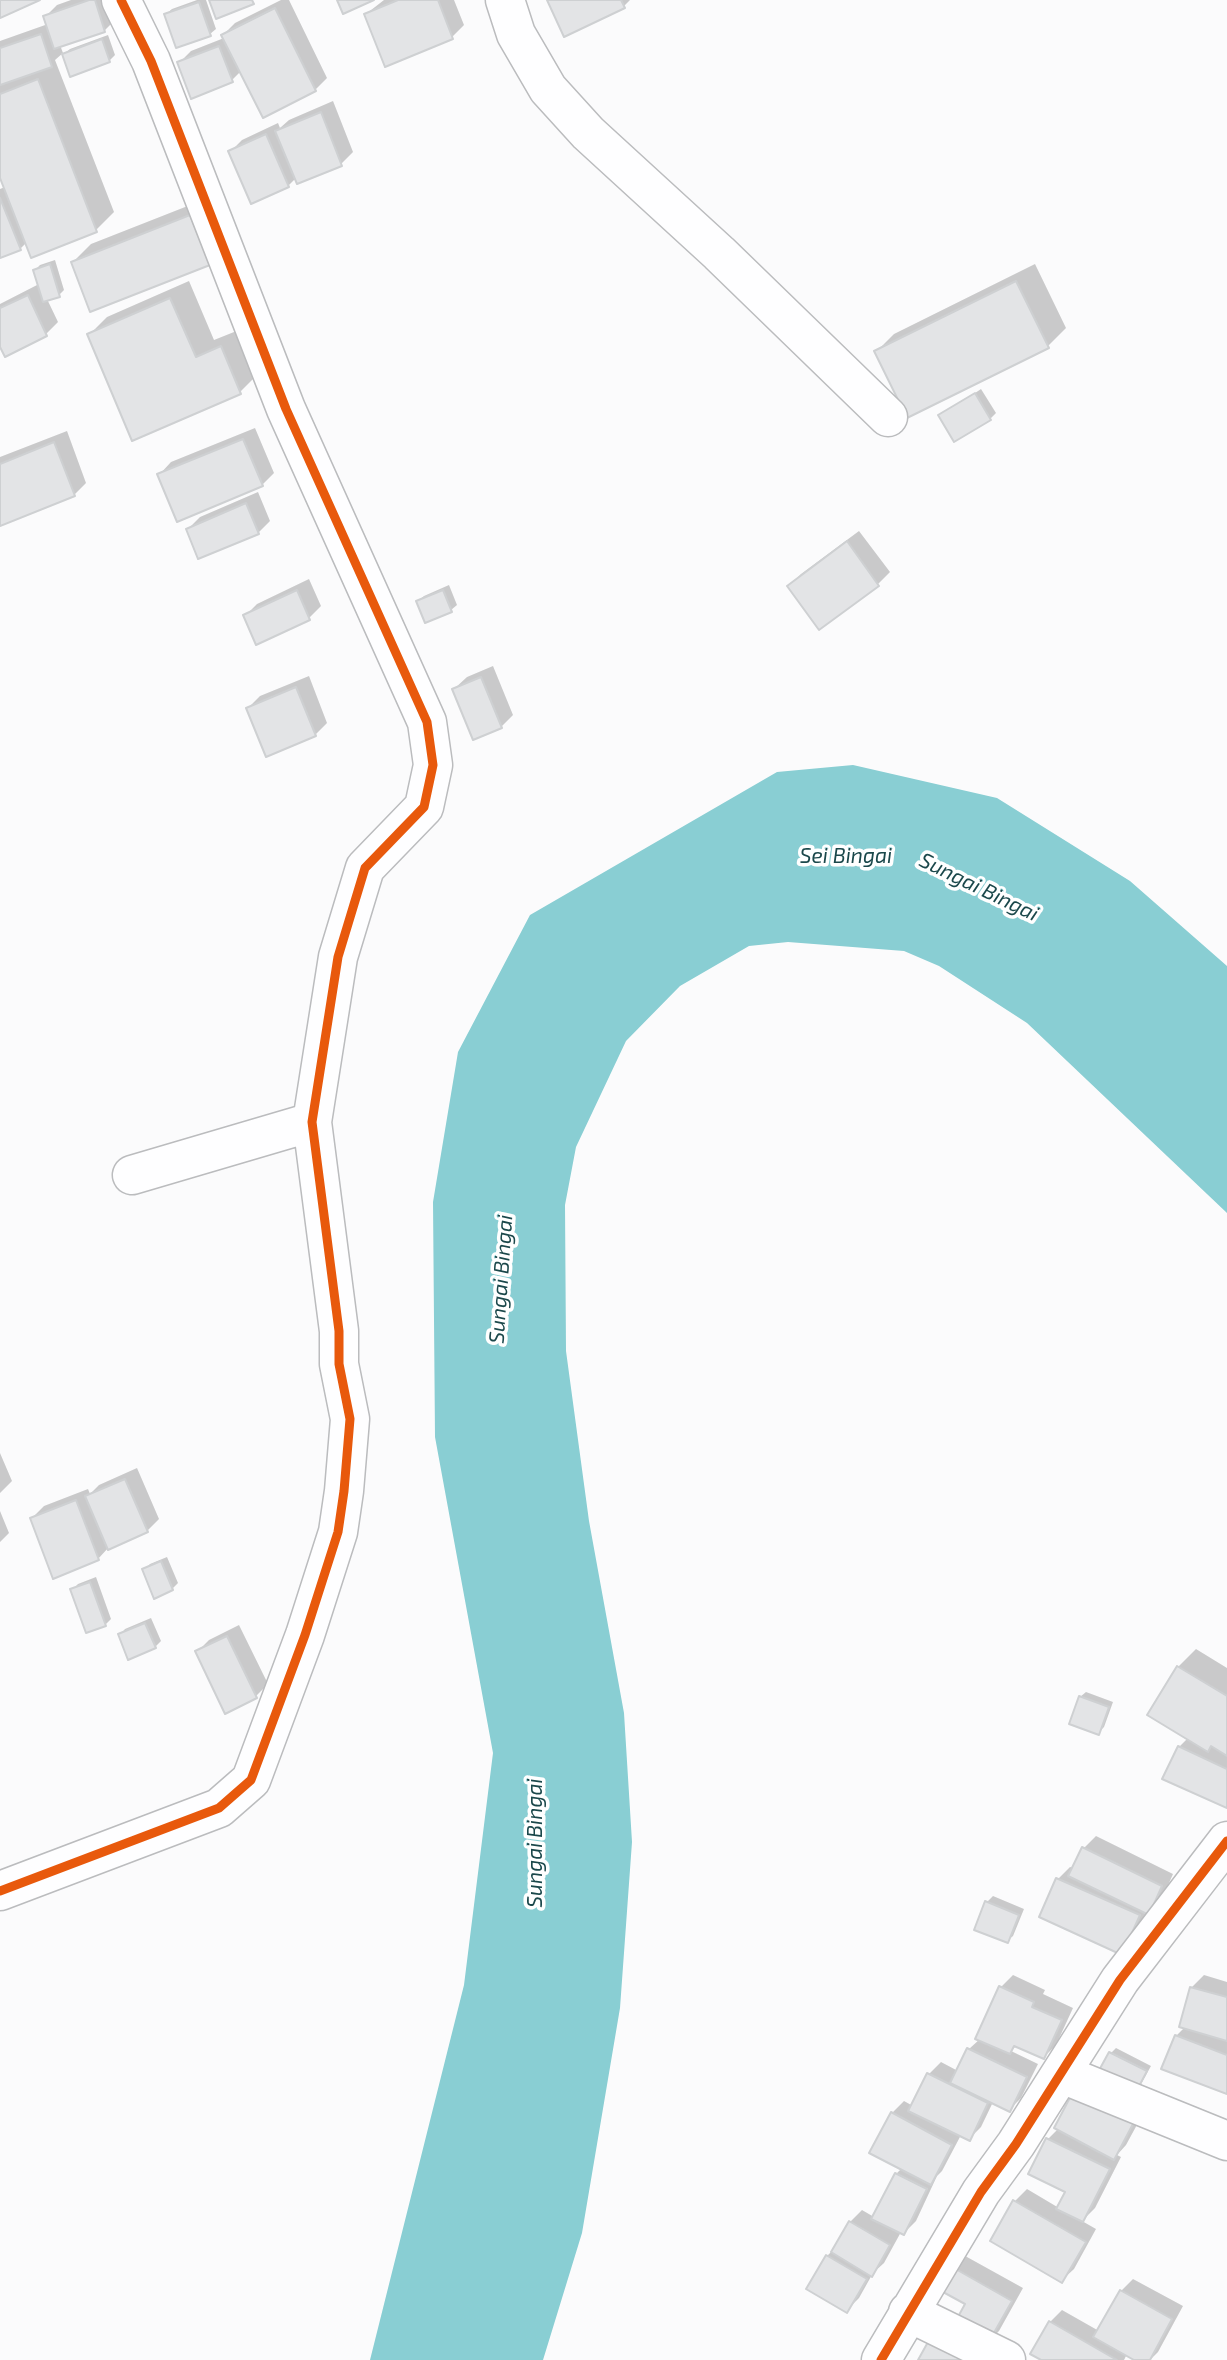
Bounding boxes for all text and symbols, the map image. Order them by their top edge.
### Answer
water label: Sei Bingai [800,843,892,869]
water label: Sungai Bingai [915,847,1043,927]
water label: Sungai Bingai [484,1214,518,1344]
water label: Sungai Bingai [522,1778,548,1908]

